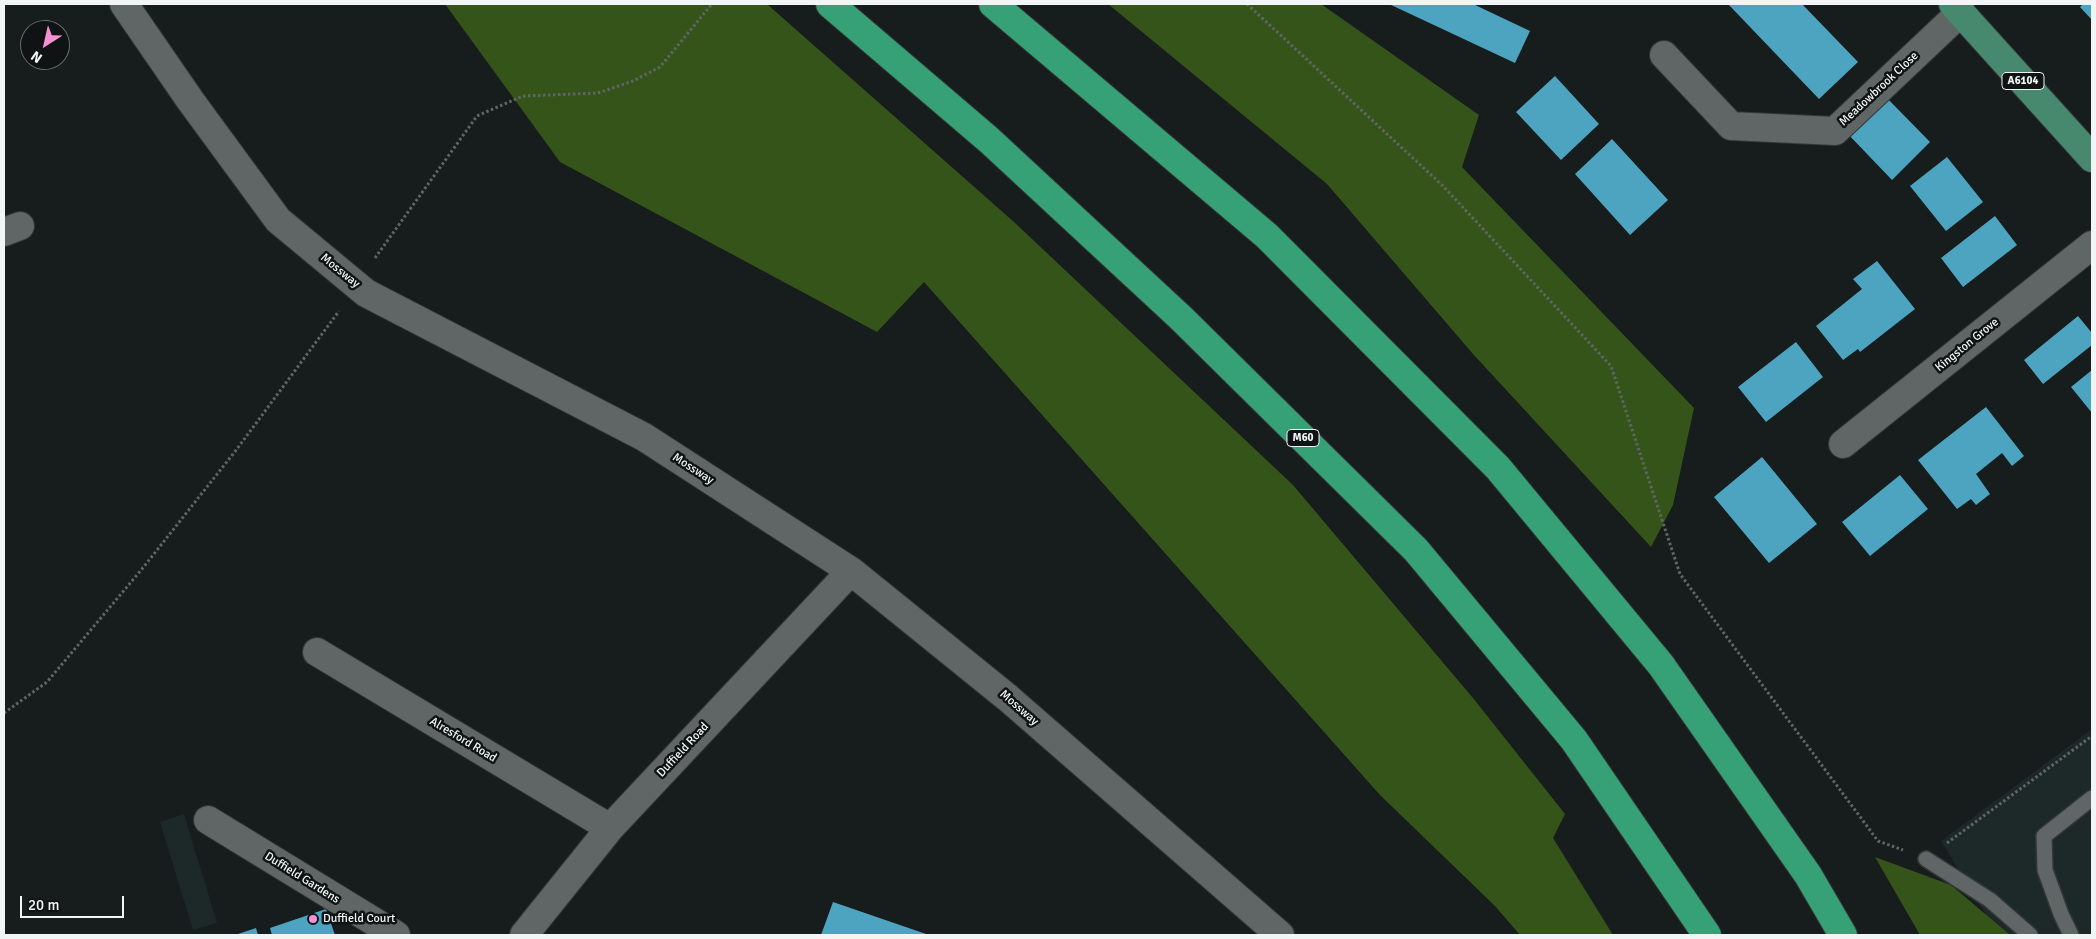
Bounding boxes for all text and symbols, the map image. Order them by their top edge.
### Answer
north arrow [20,20,70,70]
text: N [28,47,46,67]
street label: Meadowbrook Close [1837,49,1921,129]
road number: A6104 [2002,72,2044,90]
street label: Mossway [317,251,363,291]
street label: Kingston Grove [1932,315,2002,375]
road number: M60 [1287,429,1319,446]
street label: Mossway [670,450,716,488]
street label: Mossway [997,687,1041,729]
street label: Alresford Road [427,714,499,766]
street label: Duffield Road [654,720,712,780]
street label: Duffield Gardens [262,849,342,907]
scale bar [22,886,126,918]
text: 20 m [28,896,59,914]
place label: Duffield Court [323,912,395,926]
marker: Duffield Court [307,913,319,925]

